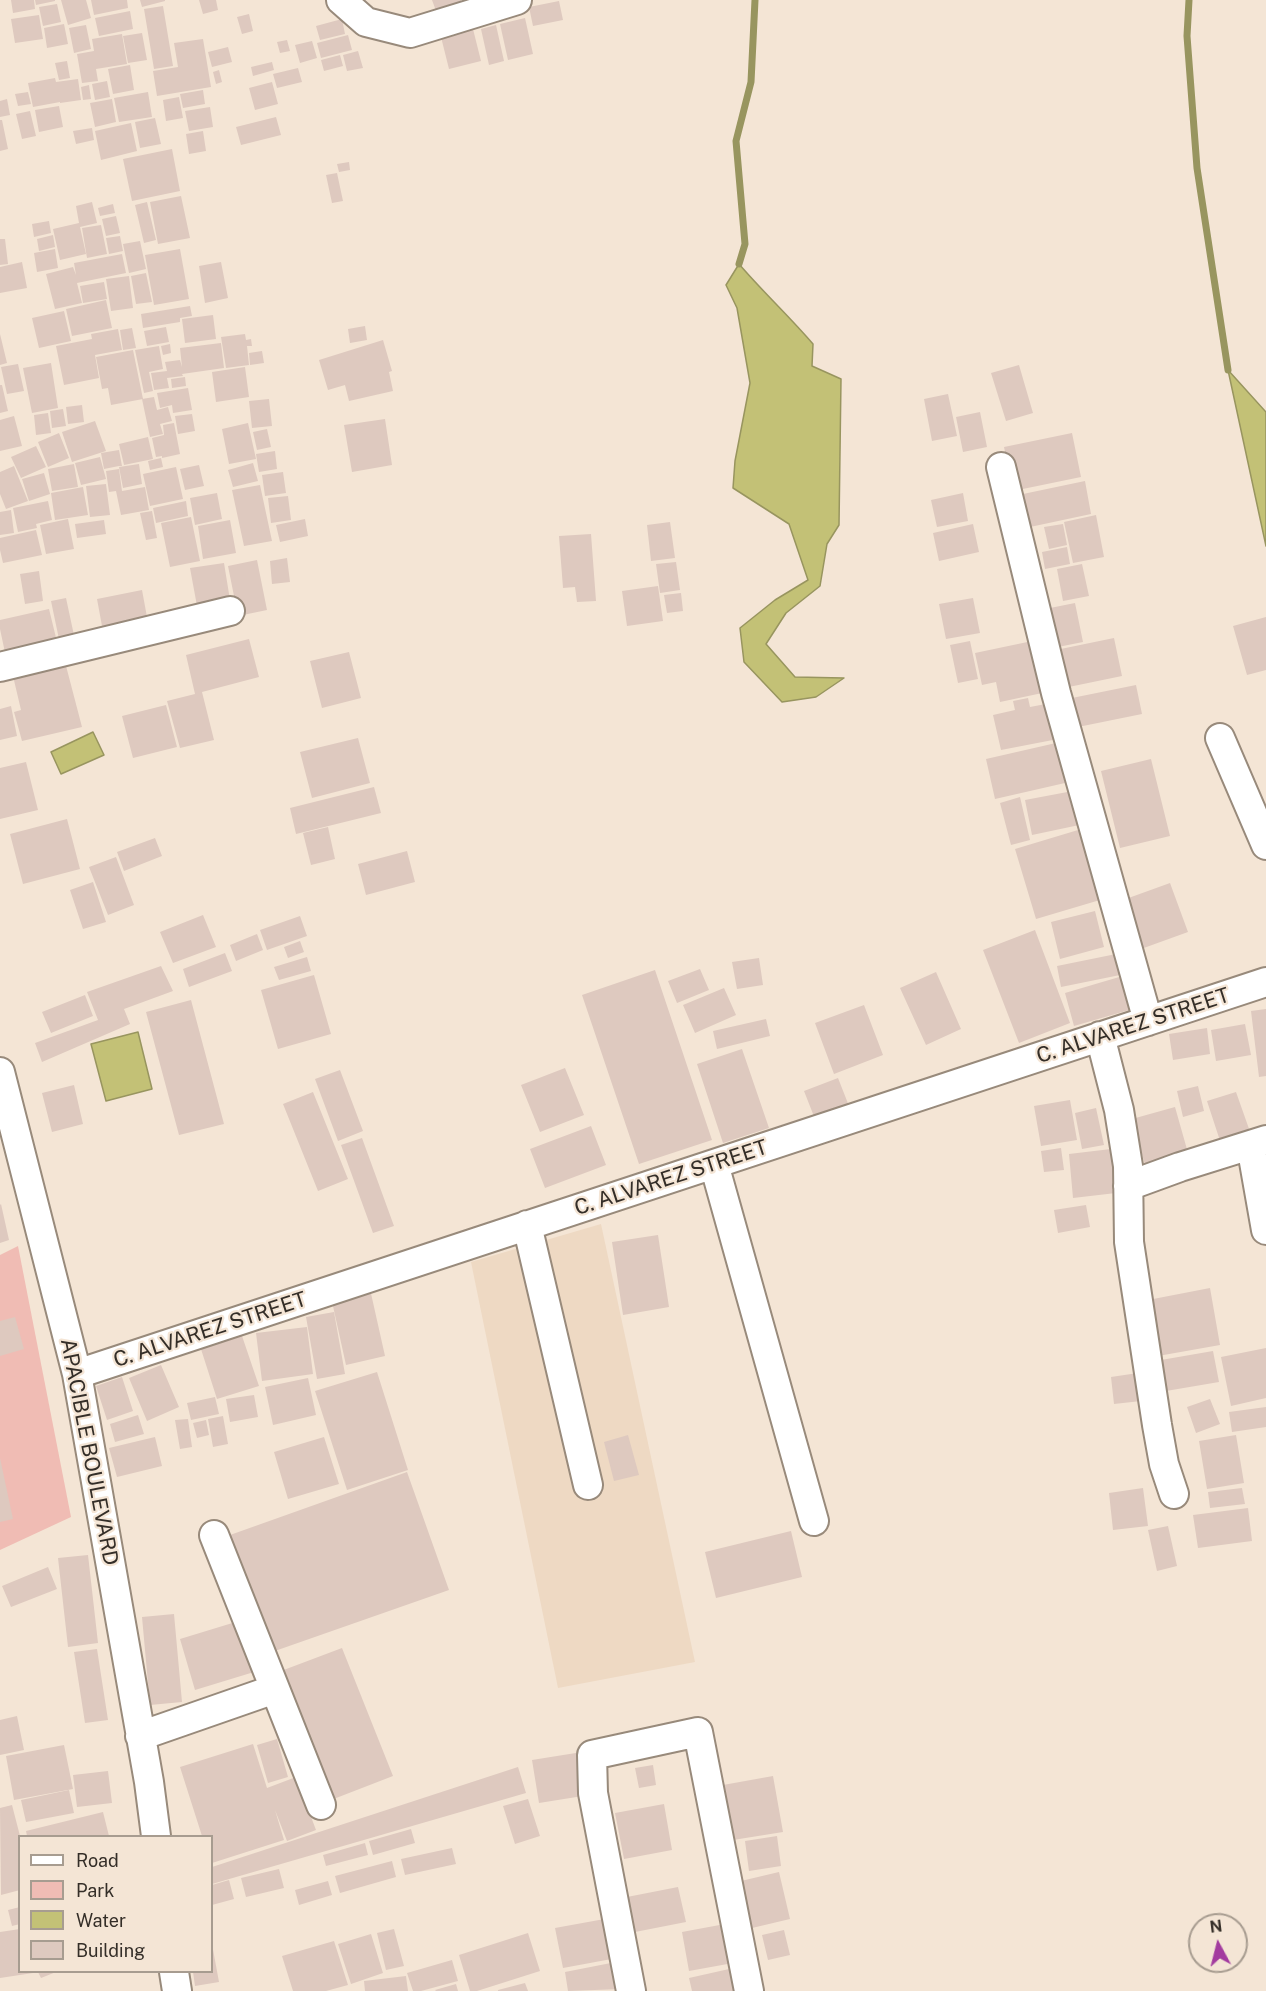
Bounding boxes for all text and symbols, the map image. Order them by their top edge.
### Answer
street label: C. ALVAREZ STREET [1033,983,1233,1069]
street label: C. ALVAREZ STREET [571,1135,771,1221]
street label: C. ALVAREZ STREET [110,1287,310,1373]
street label: APACIBLE BOULEVARD [55,1336,123,1568]
legend [18,1835,213,1973]
text: Road [76,1850,119,1871]
text: Park [76,1880,114,1901]
text: Water [76,1910,126,1931]
north arrow [1188,1913,1248,1973]
text: N [1209,1916,1223,1937]
text: Building [76,1940,145,1961]

